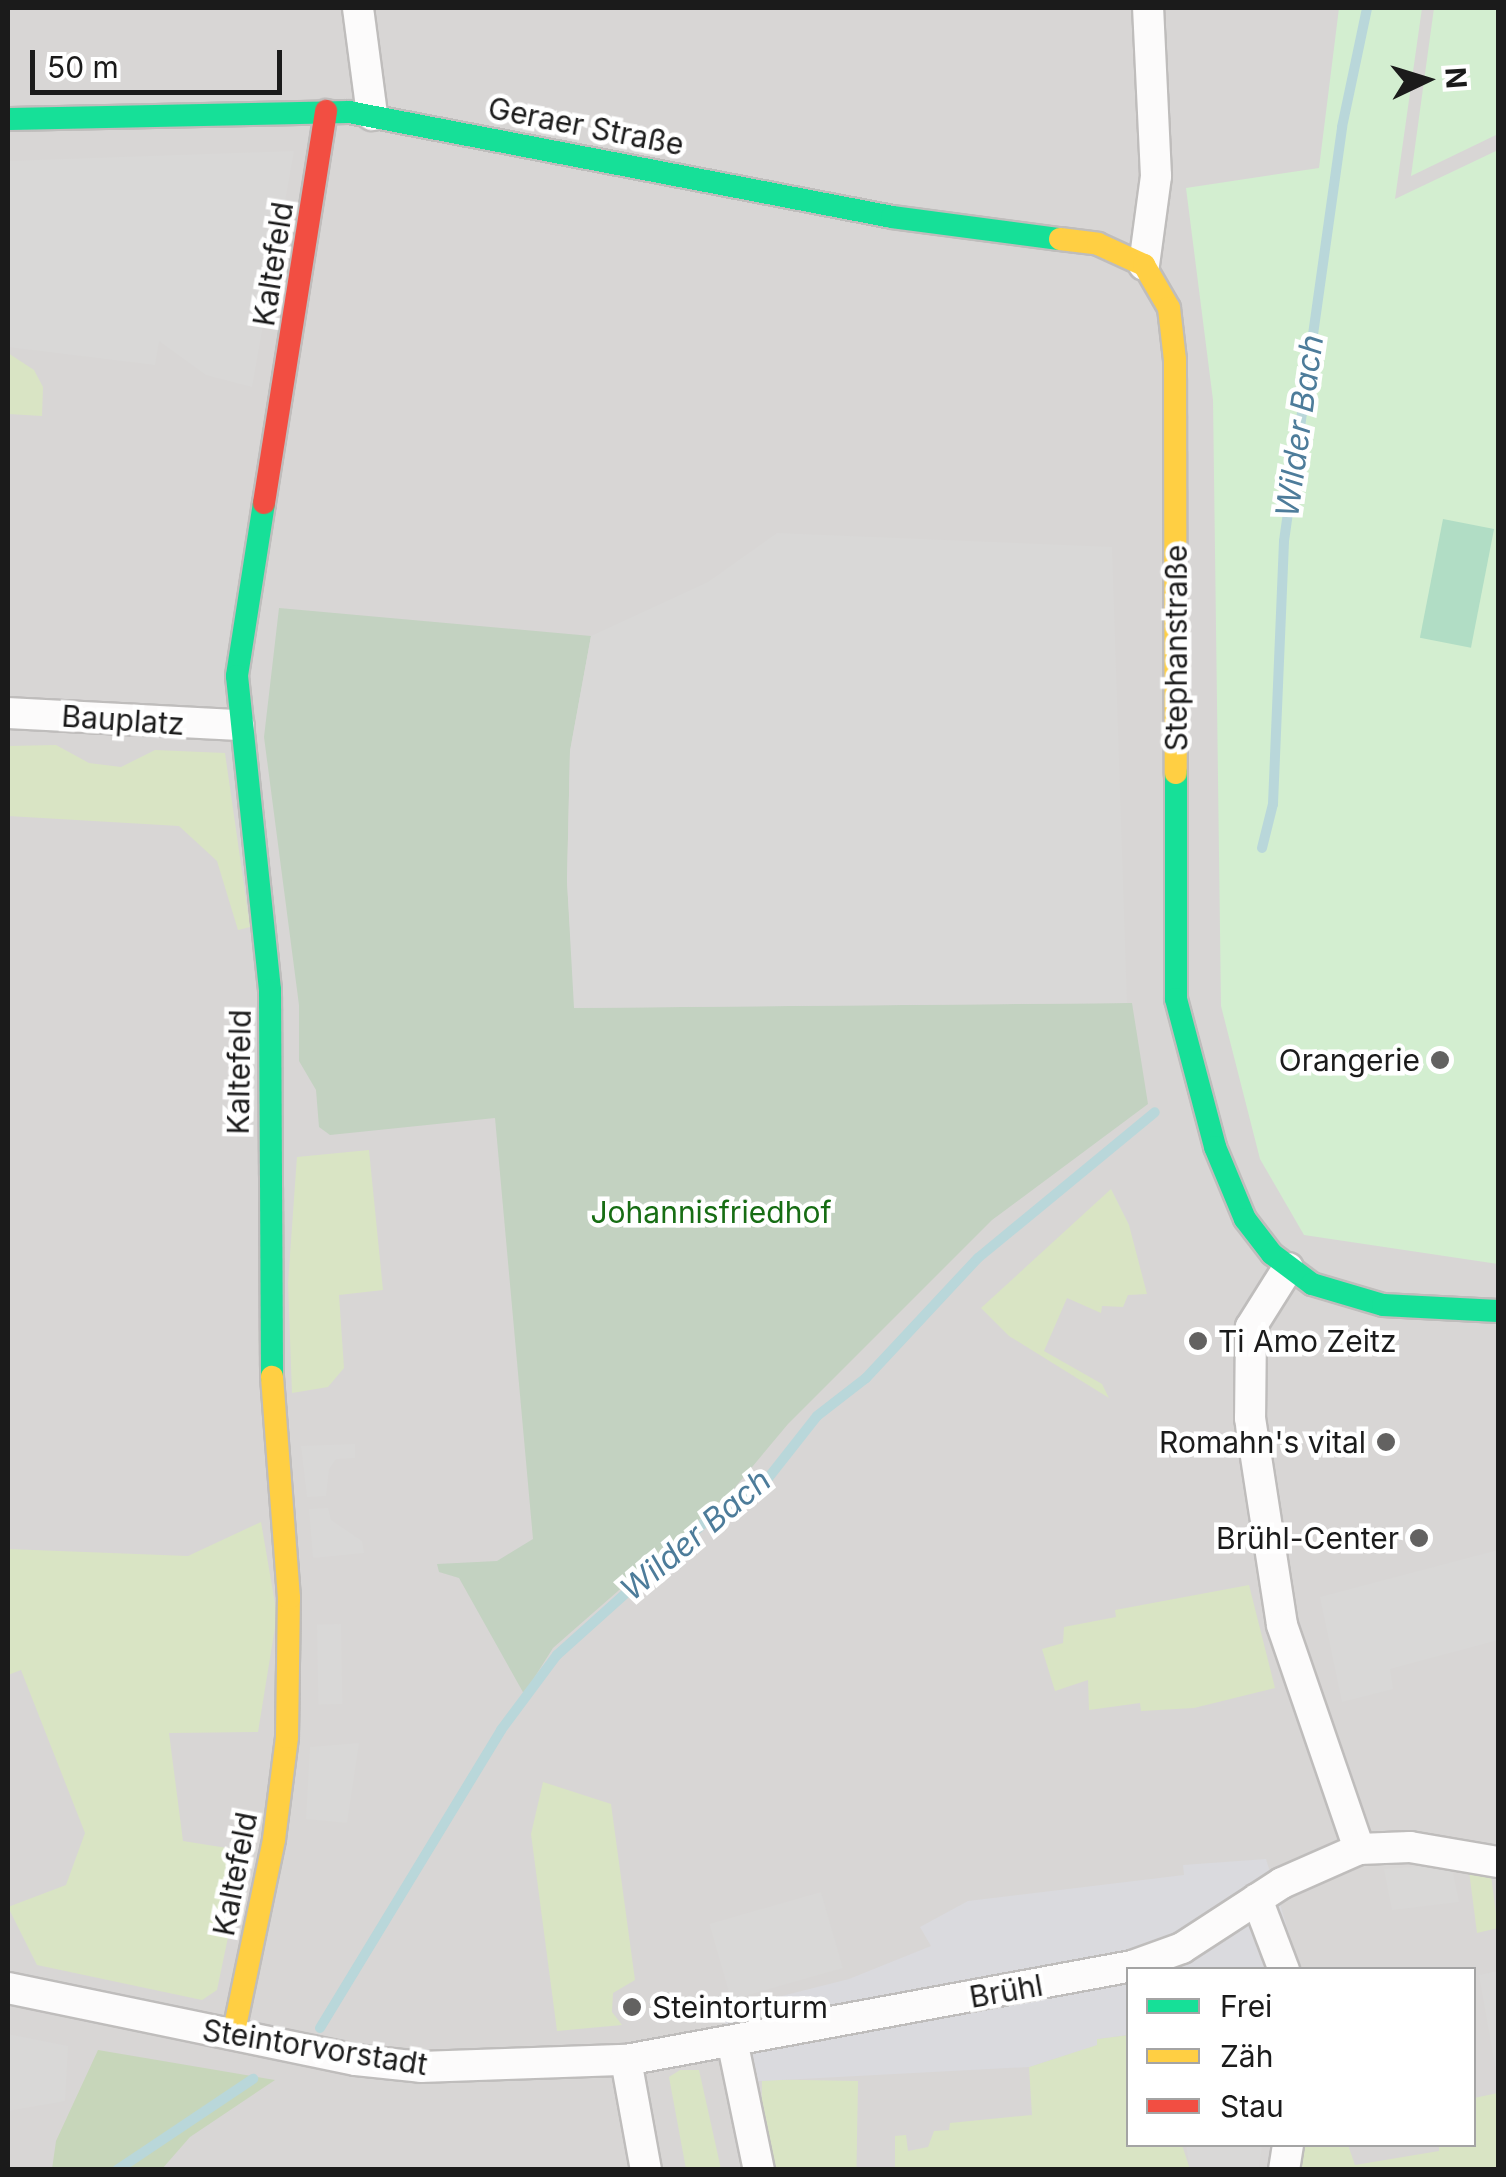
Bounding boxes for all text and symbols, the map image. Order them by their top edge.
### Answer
scale bar [35,30,288,92]
north arrow [1376,30,1476,130]
text: 50 m [47,49,119,85]
text: N [1438,66,1474,90]
street label: Geraer Straße [485,89,687,163]
street label: Kaltefeld [245,199,301,329]
water label: Wilder Bach [1268,332,1332,520]
street label: Stephanstraße [1158,545,1194,751]
street label: Bauplatz [60,698,186,742]
street label: Kaltefeld [220,1009,258,1135]
place label: Orangerie [1279,1042,1420,1078]
marker: Orangerie [1429,1049,1451,1071]
park label: Johannisfriedhof [590,1194,832,1230]
place label: Ti Amo Zeitz [1218,1323,1396,1359]
marker: Ti Amo Zeitz [1187,1330,1209,1352]
place label: Romahn's vital [1159,1424,1366,1460]
marker: Romahn's vital [1375,1431,1397,1453]
water label: Wilder Bach [613,1461,779,1609]
place label: Brühl-Center [1216,1520,1399,1556]
marker: Brühl-Center [1408,1527,1430,1549]
street label: Kaltefeld [205,1809,265,1939]
street label: Brühl [967,1967,1045,2015]
legend [1126,1967,1476,2147]
text: Frei [1220,1988,1272,2024]
place label: Steintorturm [652,1989,828,2025]
marker: Steintorturm [621,1996,643,2018]
street label: Steintorvorstadt [200,2011,430,2083]
text: Zäh [1220,2038,1273,2074]
text: Stau [1220,2088,1284,2124]

